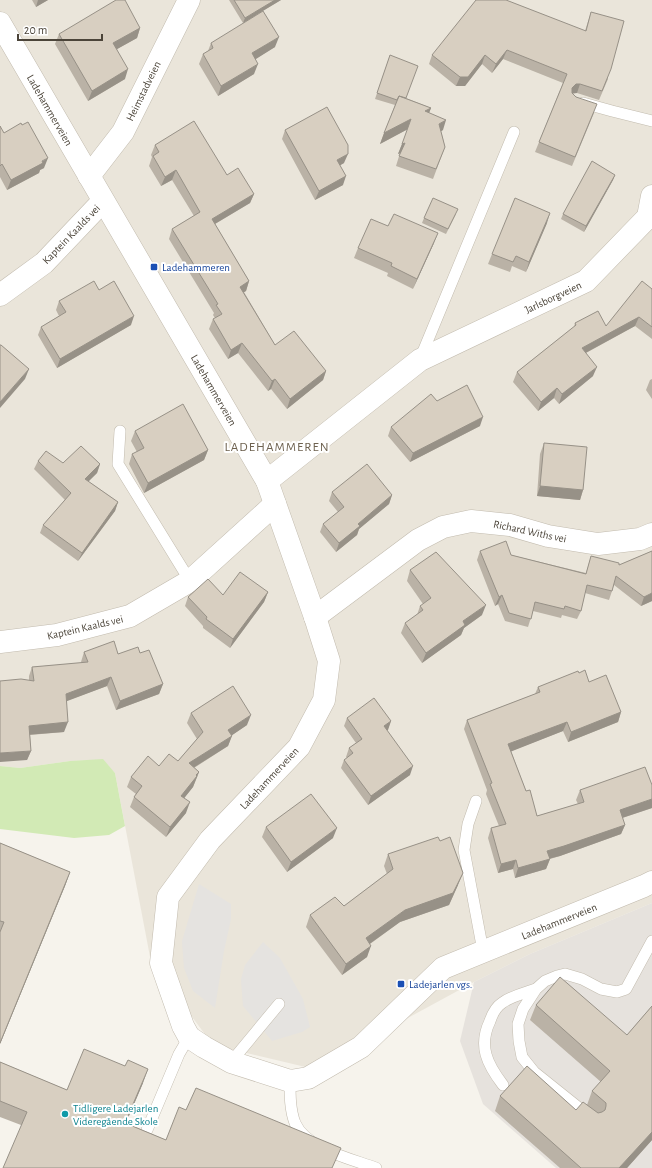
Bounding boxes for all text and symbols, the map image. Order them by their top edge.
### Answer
scale bar [18,16,102,42]
text: 20 m [24,24,47,36]
street label: Heimstadveien [124,60,163,123]
street label: Ladehammerveien [25,73,74,148]
street label: Kaptein Kaalds vei [40,203,102,266]
marker: Ladehammeren [149,262,159,272]
place label: Ladehammeren [162,262,230,273]
street label: Jarlsborgveien [523,280,583,315]
street label: Ladehammerveien [189,353,238,428]
district label: LADEHAMMEREN [224,441,330,454]
street label: Richard Withs vei [492,518,568,545]
street label: Kaptein Kaalds vei [46,613,124,642]
street label: Ladehammerveien [238,745,301,811]
street label: Ladehammerveien [520,901,598,942]
marker: Ladejarlen vgs. [396,979,406,989]
place label: Ladejarlen vgs. [409,979,472,990]
place label: Tidligere Ladejarlen Videregående Skole [73,1103,158,1127]
marker: Tidligere Ladejarlen Videregående Skole [60,1109,70,1119]

